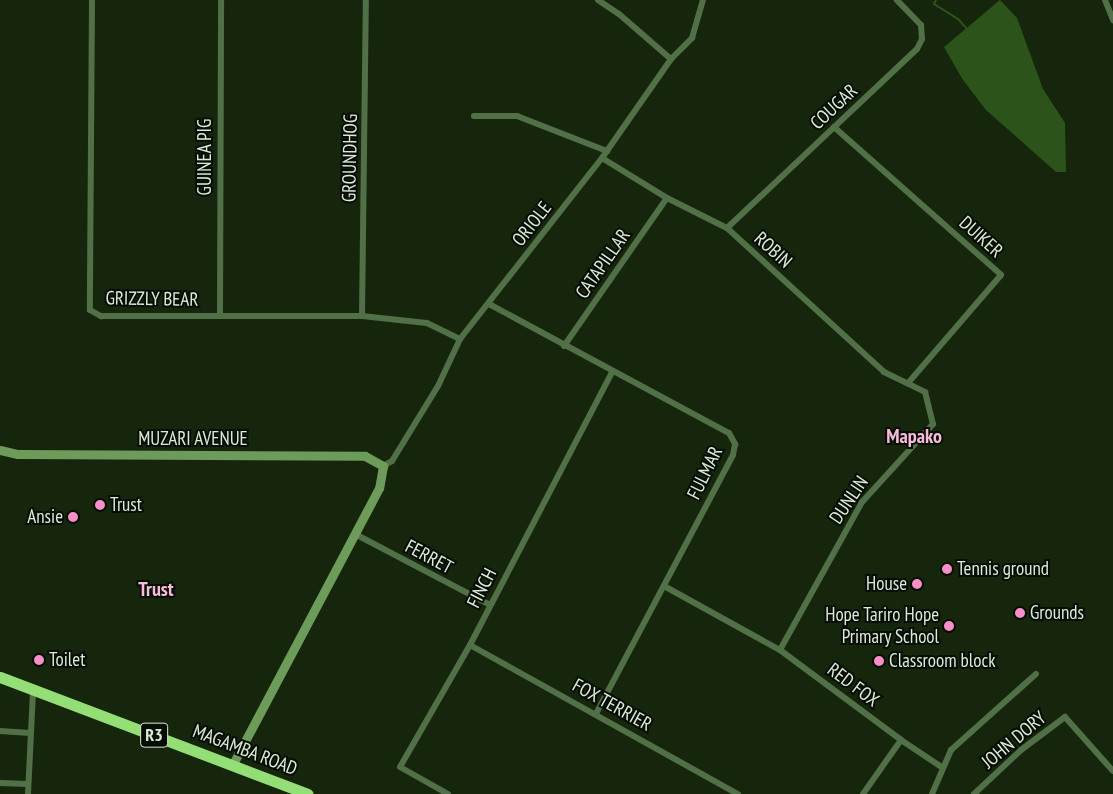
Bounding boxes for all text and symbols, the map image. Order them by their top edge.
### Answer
street label: COUGAR [806,80,862,134]
street label: GROUNDHOG [338,114,362,202]
street label: GUINEA PIG [194,118,216,196]
street label: ORIOLE [507,197,557,251]
street label: DUIKER [954,211,1008,263]
street label: CATAPILLAR [571,225,635,303]
street label: ROBIN [750,227,796,273]
street label: GRIZZLY BEAR [105,287,199,311]
district label: Mapako [886,424,942,448]
street label: MUZARI AVENUE [138,428,248,450]
street label: FULMAR [683,443,727,503]
street label: DUNLIN [825,472,873,528]
place label: Trust [110,494,142,516]
marker: Trust [94,499,106,511]
place label: Ansie [27,506,63,528]
marker: Ansie [67,511,79,523]
street label: FERRET [401,535,457,579]
place label: Tennis ground [957,558,1049,580]
marker: Tennis ground [941,563,953,575]
street label: FINCH [462,564,502,612]
place label: House [866,573,907,595]
district label: Trust [138,577,174,601]
marker: House [911,578,923,590]
place label: Grounds [1030,602,1084,624]
place label: Hope Tariro Hope Primary School [825,604,939,648]
marker: Grounds [1014,607,1026,619]
marker: Hope Tariro Hope Primary School [943,620,955,632]
place label: Toilet [49,649,85,671]
place label: Classroom block [889,650,996,672]
marker: Toilet [33,654,45,666]
marker: Classroom block [873,655,885,667]
street label: RED FOX [823,658,883,712]
street label: FOX TERRIER [568,674,656,736]
street label: JOHN DORY [977,707,1051,773]
road number: R3 [139,720,169,750]
street label: MAGAMBA ROAD [189,720,301,780]

